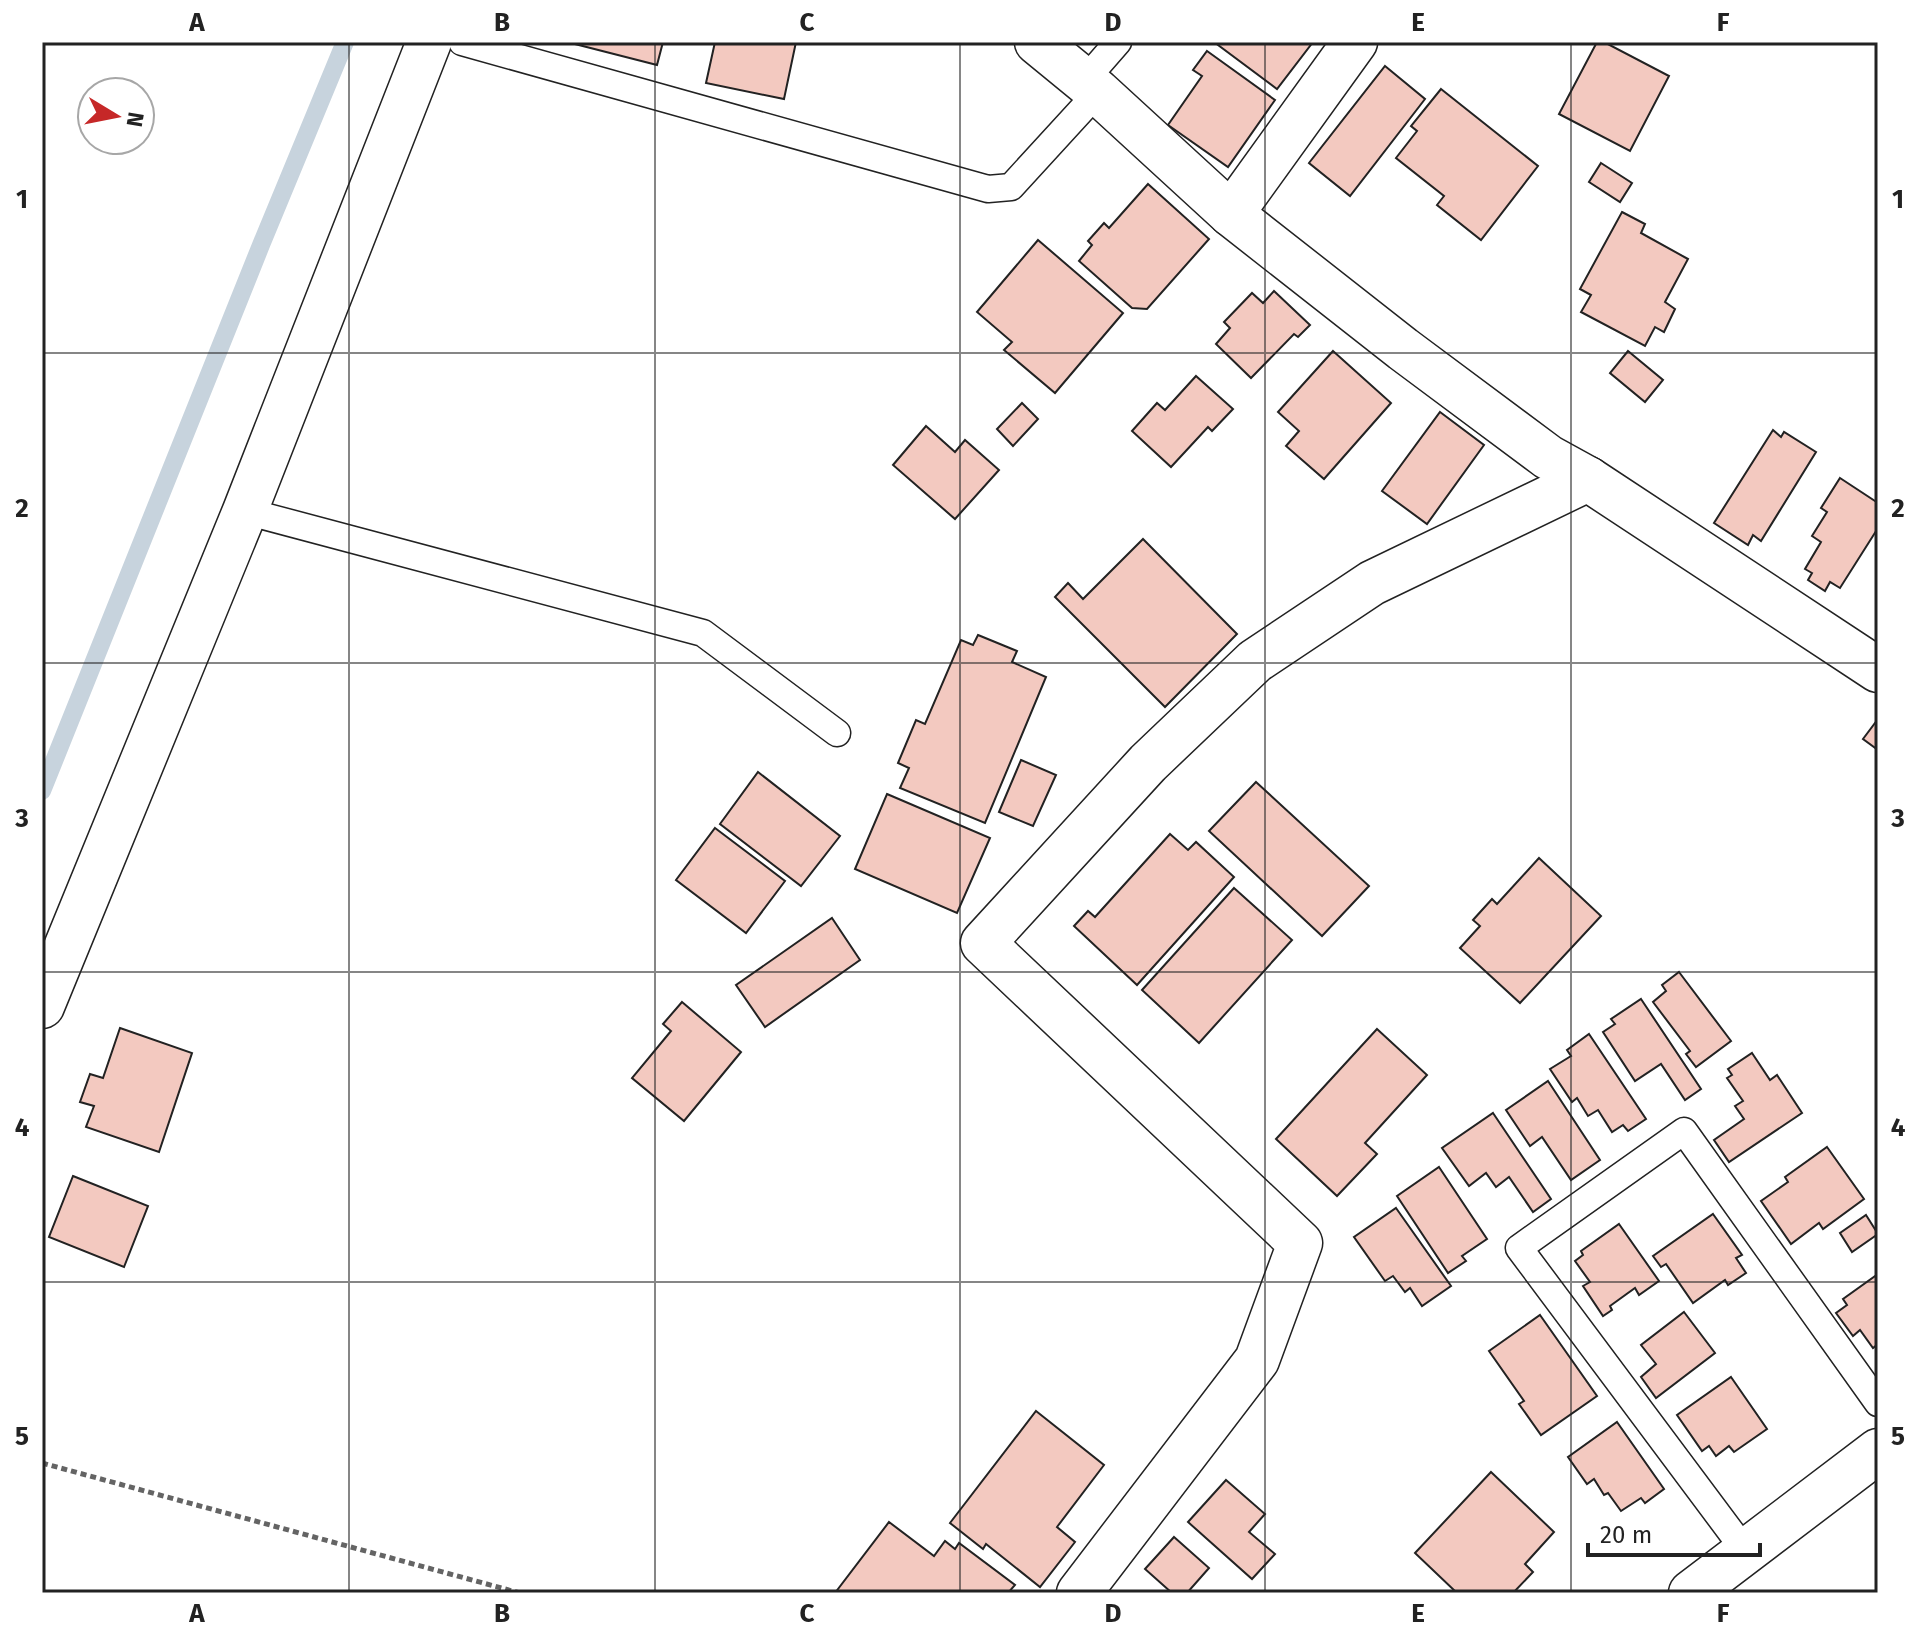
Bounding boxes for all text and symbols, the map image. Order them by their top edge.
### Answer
text: A [188,7,205,38]
text: B [494,7,510,38]
text: C [800,7,815,38]
text: D [1105,7,1122,38]
text: E [1411,7,1425,38]
text: F [1717,7,1730,38]
north arrow [76,76,156,156]
text: N [121,110,150,129]
text: 1 [16,184,28,215]
text: 1 [1892,184,1904,215]
text: 2 [15,493,29,524]
text: 2 [1891,493,1905,524]
text: 3 [14,803,29,834]
text: 3 [1890,803,1905,834]
text: 4 [15,1112,30,1143]
text: 4 [1891,1112,1906,1143]
text: 5 [15,1421,29,1452]
text: 5 [1891,1421,1905,1452]
scale bar [1588,1507,1760,1557]
text: 20 m [1600,1521,1652,1549]
text: A [188,1598,205,1629]
text: B [494,1598,510,1629]
text: C [800,1598,815,1629]
text: D [1105,1598,1122,1629]
text: E [1411,1598,1425,1629]
text: F [1717,1598,1730,1629]

